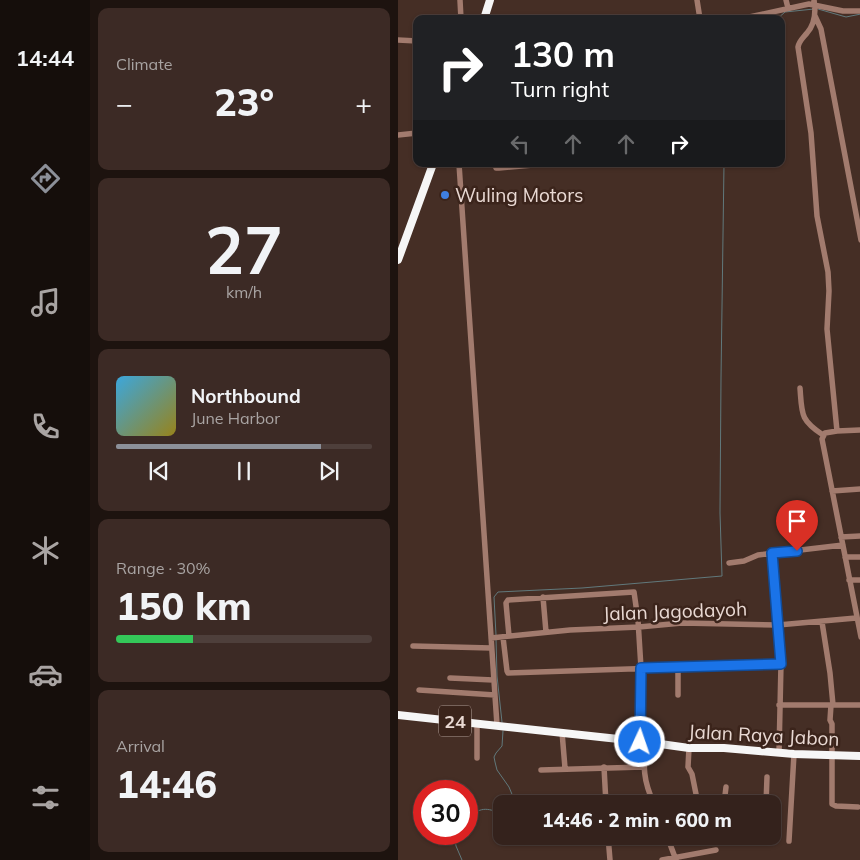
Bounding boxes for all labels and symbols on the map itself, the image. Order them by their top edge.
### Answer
place label: Wuling Motors [455,183,583,207]
marker: Wuling Motors [439,189,451,201]
pin [776,500,818,551]
street label: Jalan Jagodayoh [602,596,748,626]
road number: 24 [439,706,471,736]
position arrow [613,715,665,767]
street label: Jalan Raya Jabon [688,719,840,751]
speed limit sign: 30 [413,780,478,845]

